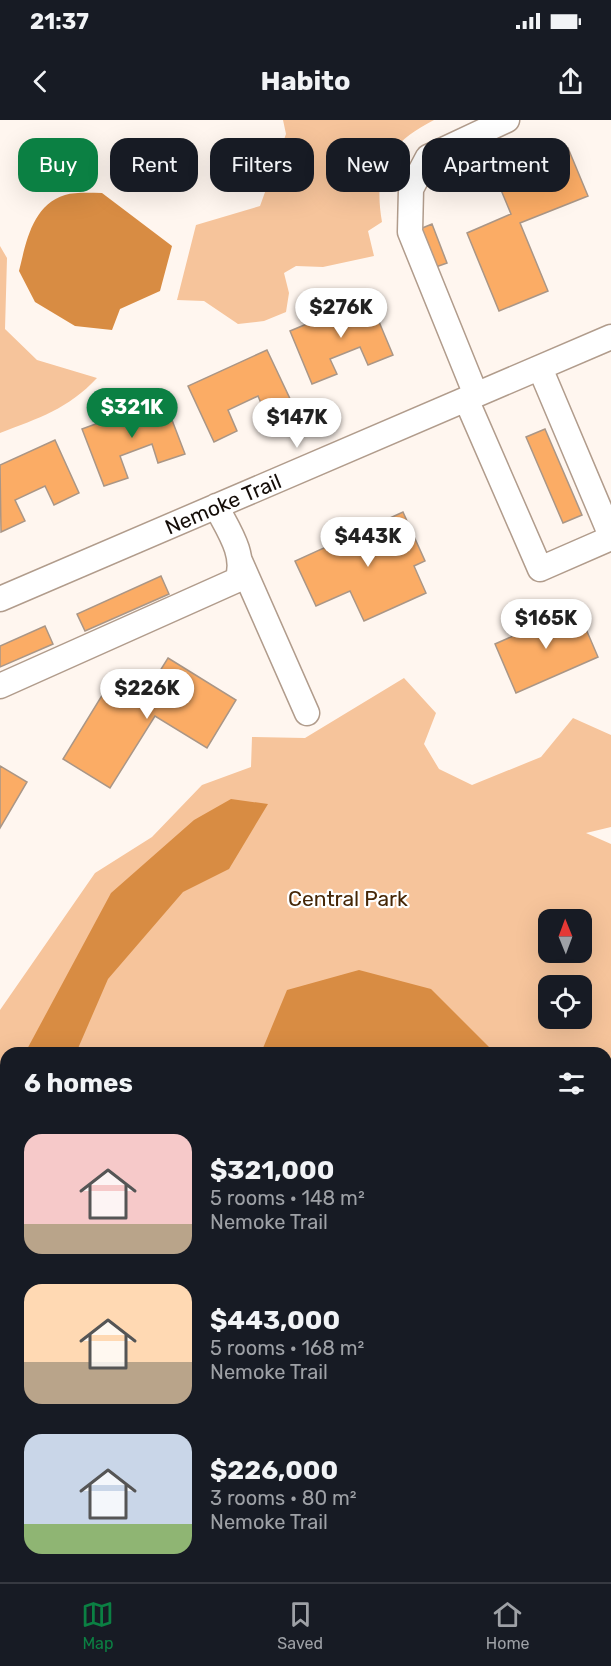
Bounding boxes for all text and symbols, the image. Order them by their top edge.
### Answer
text: 21:37 [30,8,89,35]
icon: back [24,65,57,98]
text: Habito [261,65,350,97]
icon: share [554,65,587,98]
chip: Buy [18,138,98,192]
chip: Rent [110,138,198,192]
chip: Filters [210,138,314,192]
chip: New [326,138,410,192]
chip: Apartment [422,138,570,192]
pin: $276K [299,288,383,339]
text: $276K [309,295,373,319]
pin: $321K [90,388,174,439]
text: $321K [101,395,163,419]
pin: $147K [255,398,339,449]
text: $147K [266,405,328,429]
street label: Nemoke Trail [161,468,285,540]
pin: $443K [326,517,410,568]
text: $443K [334,524,402,548]
pin: $165K [504,599,588,650]
text: $165K [515,606,577,630]
pin: $226K [105,669,189,720]
text: $226K [114,676,180,700]
park label: Central Park [288,886,408,911]
north arrow [538,909,592,963]
map controls [538,909,592,1029]
button: locate [538,975,592,1029]
icon: filters [555,1067,588,1100]
text: 6 homes [24,1068,133,1099]
text: $321,000 [210,1155,334,1186]
icon: home [72,1158,144,1230]
text: 5 rooms · 148 m² [210,1186,365,1210]
text: Nemoke Trail [210,1210,328,1234]
text: $443,000 [210,1305,340,1336]
icon: home [72,1308,144,1380]
text: 5 rooms · 168 m² [210,1336,364,1360]
text: Nemoke Trail [210,1360,328,1384]
text: $226,000 [210,1455,338,1486]
icon: home [72,1458,144,1530]
text: 3 rooms · 80 m² [210,1486,357,1510]
text: Nemoke Trail [210,1510,328,1534]
tab: Map [81,1598,114,1653]
tab: Saved [277,1598,323,1653]
tab: Home [486,1598,530,1653]

